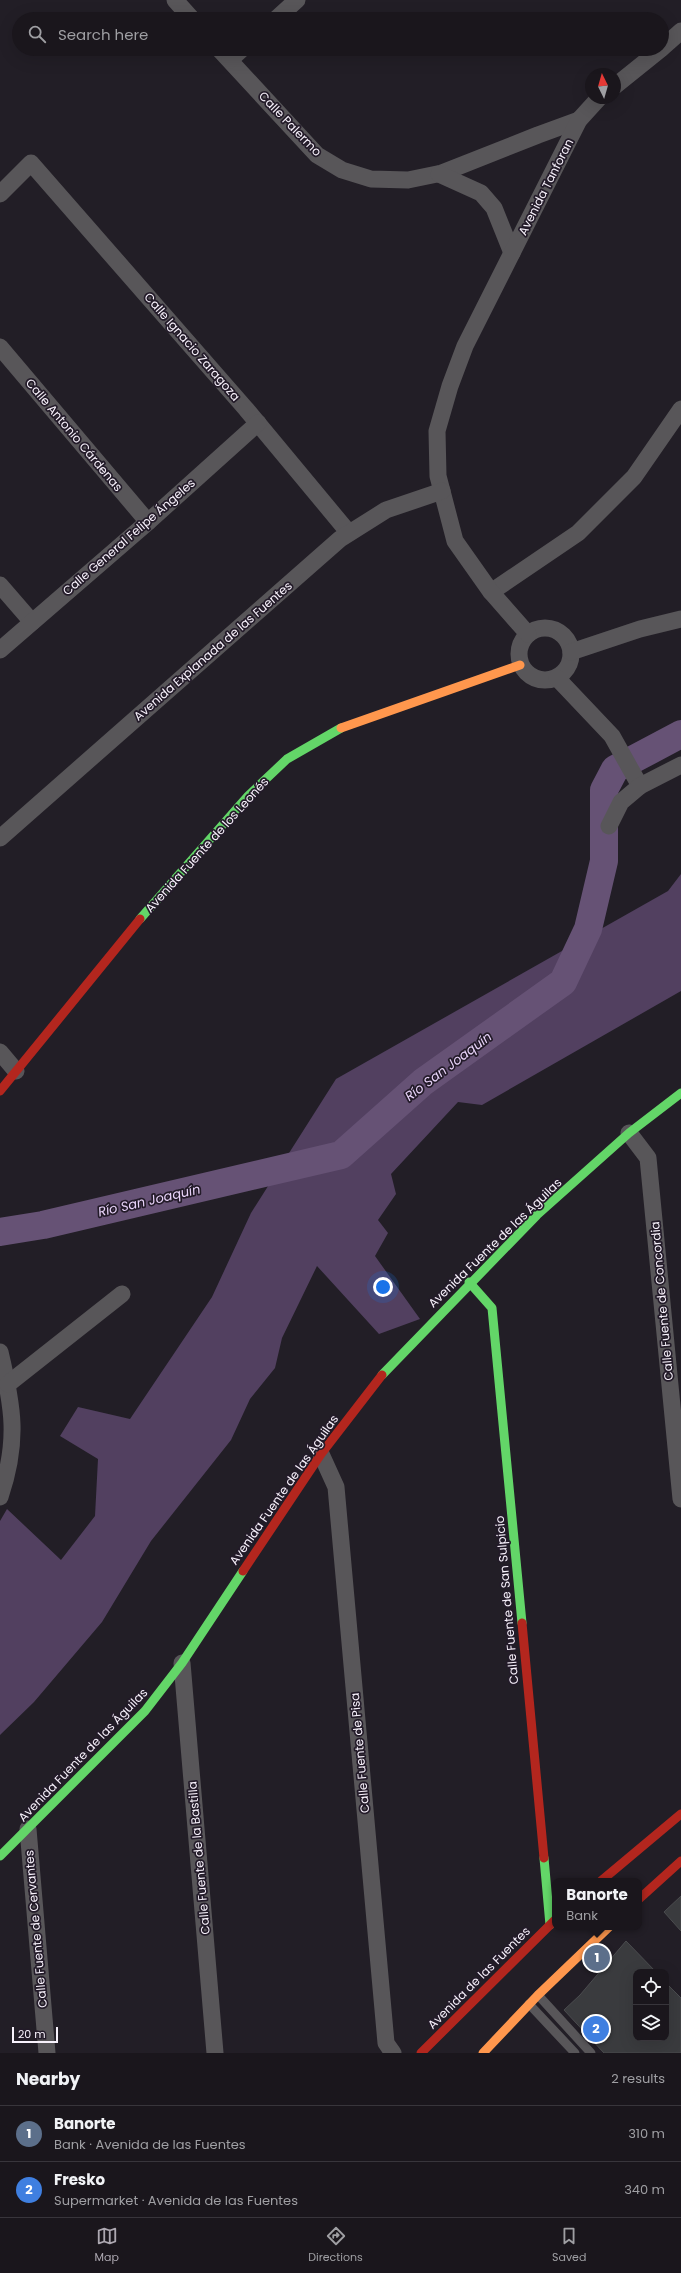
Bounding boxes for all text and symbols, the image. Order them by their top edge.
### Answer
search box [12,12,669,56]
icon: search [26,23,48,45]
text: Search here [58,24,148,45]
north arrow [585,68,621,104]
street label: Calle Palermo [255,88,326,160]
street label: Avenida Tanforan [514,135,577,238]
street label: Calle Ignacio Zaragoza [141,289,244,405]
street label: Calle Antonio Cárdenas [22,375,127,495]
street label: Calle General Felipe Ángeles [59,474,199,599]
street label: Avenida Explanada de las Fuentes [130,577,296,724]
street label: Avenida Fuente de los Leonés [141,773,272,916]
water label: Río San Joaquín [401,1027,496,1105]
street label: Avenida Fuente de las Águilas [424,1174,565,1311]
water label: Río San Joaquín [96,1179,202,1221]
street label: Calle Fuente de Concordia [646,1221,677,1381]
your location [373,1277,393,1297]
street label: Avenida Fuente de las Águilas [225,1411,342,1568]
street label: Calle Fuente de San Sulpicio [491,1515,522,1685]
street label: Avenida Fuente de las Águilas [14,1684,151,1825]
street label: Calle Fuente de Pisa [346,1692,373,1814]
street label: Calle Fuente de la Bastilla [183,1781,214,1935]
street label: Calle Fuente de Cervantes [20,1849,51,2009]
popup [552,1878,642,1930]
text: Banorte [566,1884,628,1905]
text: Bank [566,1906,598,1925]
street label: Avenida de las Fuentes [424,1923,534,2033]
pin: 1 [584,1943,610,1973]
map controls [633,1969,669,2041]
button: locate [633,1969,669,2005]
button: layers [633,2005,669,2041]
pin: 2 [583,2014,609,2044]
scale bar [12,2025,58,2044]
text: 20 m [18,2026,46,2042]
text: Nearby [16,2067,80,2091]
text: 2 results [611,2069,665,2088]
text: Banorte [54,2113,116,2134]
text: 1 [27,2124,31,2143]
text: 310 m [628,2124,665,2143]
text: Bank · Avenida de las Fuentes [54,2135,246,2154]
text: Fresko [54,2169,105,2190]
text: 2 [25,2180,33,2199]
text: 340 m [624,2180,665,2199]
text: Supermarket · Avenida de las Fuentes [54,2191,298,2210]
tab: Map [95,2225,119,2266]
tab: Directions [308,2225,363,2266]
tab: Saved [552,2225,586,2266]

